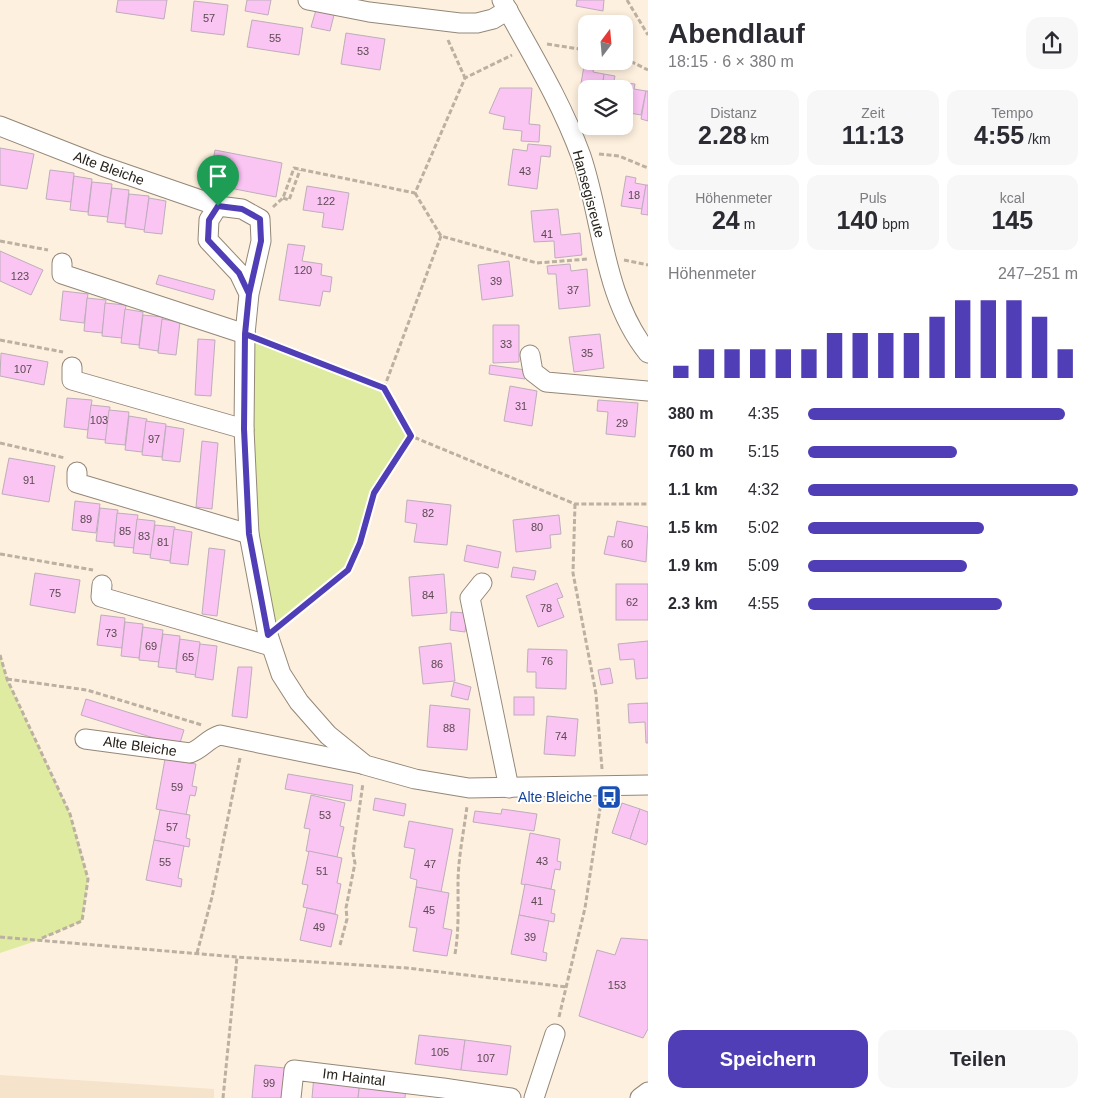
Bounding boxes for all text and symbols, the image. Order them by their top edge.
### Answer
house number: 57 [203,12,215,24]
north arrow [578,15,632,70]
map controls [578,15,633,135]
button: share [1026,17,1078,69]
text: Abendlauf [668,18,805,49]
house number: 55 [269,32,281,44]
house number: 53 [357,45,369,57]
text: 18:15 · 6 × 380 m [668,53,794,70]
button: layers [578,80,633,135]
text: Distanz [710,105,757,121]
text: Zeit [861,105,885,121]
text: Tempo [991,105,1033,121]
text: 2.28 [698,121,747,149]
text: 11:13 [842,121,904,149]
text: 4:55 [974,121,1024,149]
text: km [747,131,769,147]
text: /km [1024,131,1051,147]
street label: Alte Bleiche [72,148,147,188]
street label: Hansegisreute [570,148,608,240]
pin [197,155,239,206]
icon: arrive [204,162,232,190]
house number: 43 [519,165,531,177]
house number: 18 [628,189,640,201]
text: Höhenmeter [695,190,772,206]
text: Puls [859,190,887,206]
text: kcal [1000,190,1025,206]
house number: 122 [317,195,335,207]
text: 24 [712,206,740,234]
text: 140 [837,206,878,234]
text: 145 [991,206,1033,234]
text: m [740,216,755,232]
text: bpm [878,216,909,232]
house number: 41 [541,228,553,240]
house number: 120 [294,264,312,276]
text: Höhenmeter [668,265,756,282]
text: 247–251 m [998,265,1078,282]
house number: 123 [11,270,29,282]
house number: 39 [490,275,502,287]
house number: 37 [567,284,579,296]
house number: 33 [500,338,512,350]
house number: 35 [581,347,593,359]
house number: 107 [14,363,32,375]
house number: 31 [515,400,527,412]
text: 380 m [668,405,713,422]
text: 4:35 [748,405,779,422]
house number: 103 [90,414,108,426]
house number: 29 [616,417,628,429]
house number: 97 [148,433,160,445]
text: 760 m [668,443,713,460]
text: 5:15 [748,443,779,460]
house number: 91 [23,474,35,486]
text: 1.1 km [668,481,718,498]
text: 4:32 [748,481,779,498]
house number: 82 [422,507,434,519]
house number: 89 [80,513,92,525]
text: 1.5 km [668,519,718,536]
text: 5:02 [748,519,779,536]
house number: 80 [531,521,543,533]
house number: 85 [119,525,131,537]
house number: 83 [138,530,150,542]
house number: 81 [157,536,169,548]
house number: 60 [621,538,633,550]
text: 1.9 km [668,557,718,574]
text: 5:09 [748,557,779,574]
house number: 75 [49,587,61,599]
house number: 84 [422,589,434,601]
text: 2.3 km [668,595,718,612]
text: 4:55 [748,595,779,612]
house number: 62 [626,596,638,608]
house number: 78 [540,602,552,614]
house number: 73 [105,627,117,639]
house number: 69 [145,640,157,652]
house number: 65 [182,651,194,663]
house number: 76 [541,655,553,667]
house number: 86 [431,658,443,670]
house number: 88 [443,722,455,734]
house number: 74 [555,730,567,742]
street label: Alte Bleiche [102,733,178,759]
house number: 59 [171,781,183,793]
bus stop icon: Alte Bleiche [596,784,622,810]
place label: Alte Bleiche [518,789,592,805]
house number: 53 [319,809,331,821]
house number: 57 [166,821,178,833]
house number: 43 [536,855,548,867]
house number: 55 [159,856,171,868]
house number: 47 [424,858,436,870]
house number: 51 [316,865,328,877]
house number: 41 [531,895,543,907]
house number: 45 [423,904,435,916]
house number: 49 [313,921,325,933]
house number: 39 [524,931,536,943]
house number: 153 [608,979,626,991]
button: Speichern [668,1030,868,1088]
button: Teilen [878,1030,1078,1088]
house number: 105 [431,1046,449,1058]
house number: 107 [477,1052,495,1064]
street label: Im Haintal [322,1065,386,1089]
house number: 99 [263,1077,275,1089]

